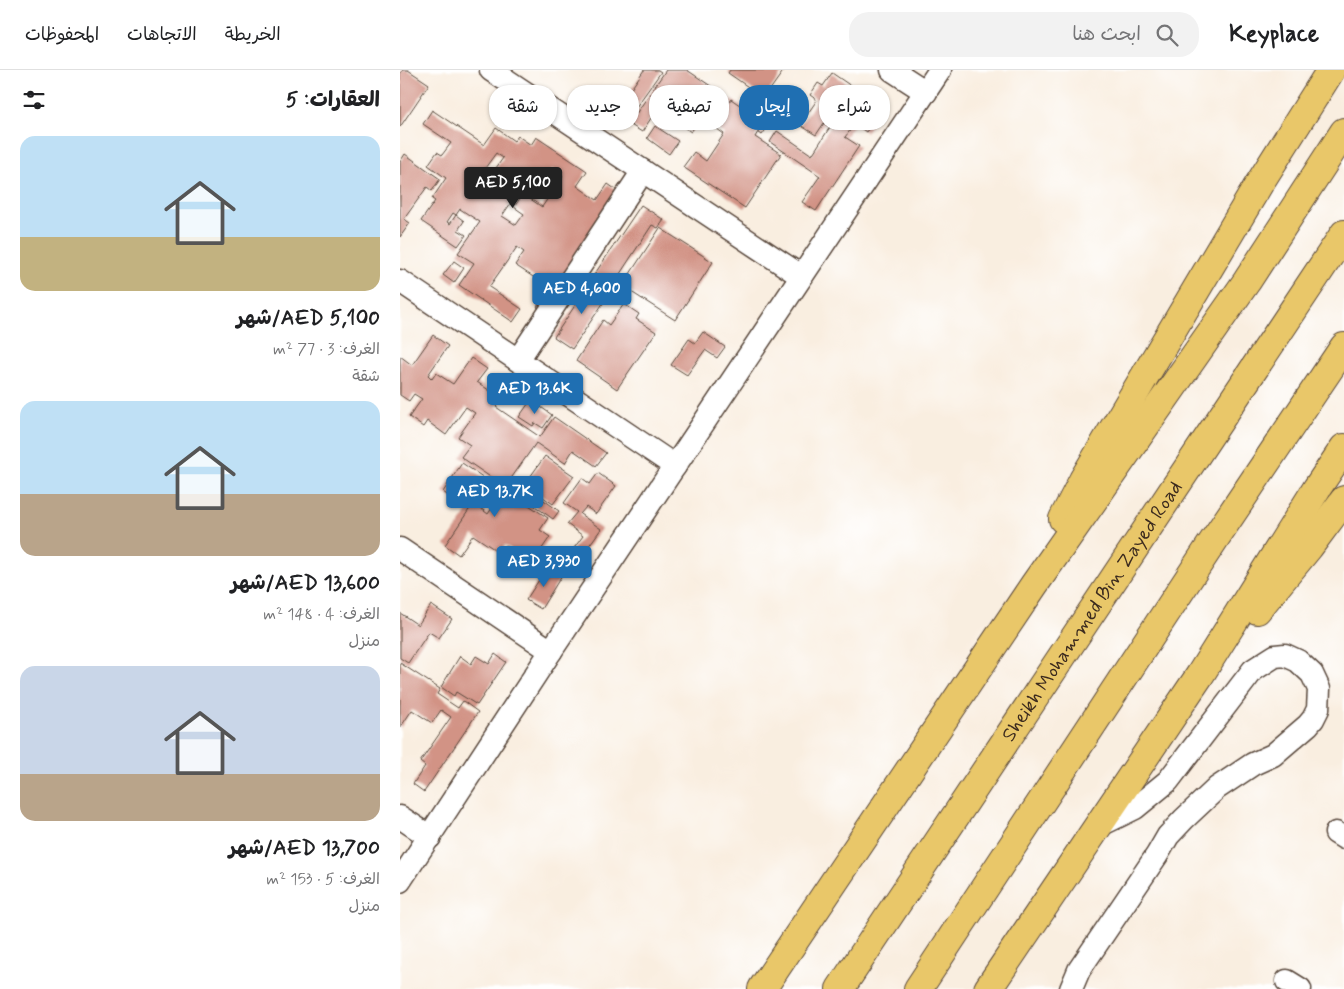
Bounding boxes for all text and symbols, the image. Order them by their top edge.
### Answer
search box [849,12,1199,57]
text: Keyplace [1229,19,1319,50]
icon: search [1153,21,1181,49]
text: ابحث هنا [1072,22,1141,47]
text: المحفوظات [25,23,99,47]
text: الاتجاهات [127,23,197,47]
text: الخريطة [225,23,281,47]
chip: شقة [489,85,557,130]
chip: جديد [567,85,639,130]
chip: تصفية [649,85,729,130]
chip: إيجار [739,85,809,130]
chip: شراء [819,85,890,130]
icon: filters [20,86,48,114]
text: العقارات: 5 [286,86,380,114]
pin: AED 5,100 [456,166,570,209]
icon: home [155,168,245,258]
text: AED 5,100 [475,172,551,193]
pin: AED 4,600 [525,272,639,315]
text: AED 4,600 [543,278,621,299]
text: AED 5,100/شهر [237,304,380,332]
text: الغرف: 3 · 77 m² [273,339,380,360]
text: شقة [352,366,380,387]
pin: AED 13.6K [478,372,592,415]
text: AED 13.6K [498,378,572,399]
icon: home [155,433,245,523]
pin: AED 13.7K [438,476,552,518]
street label: Sheikh Mohammed Bin Zayed Road [995,476,1189,747]
text: AED 13.7K [457,481,533,502]
pin: AED 3,930 [487,546,601,588]
text: AED 3,930 [508,551,580,572]
text: AED 13,600/شهر [231,569,380,597]
text: الغرف: 4 · 148 m² [263,604,380,625]
text: منزل [348,631,380,652]
icon: home [155,698,245,788]
text: AED 13,700/شهر [229,834,380,862]
text: الغرف: 5 · 153 m² [266,869,380,890]
text: منزل [348,896,380,917]

